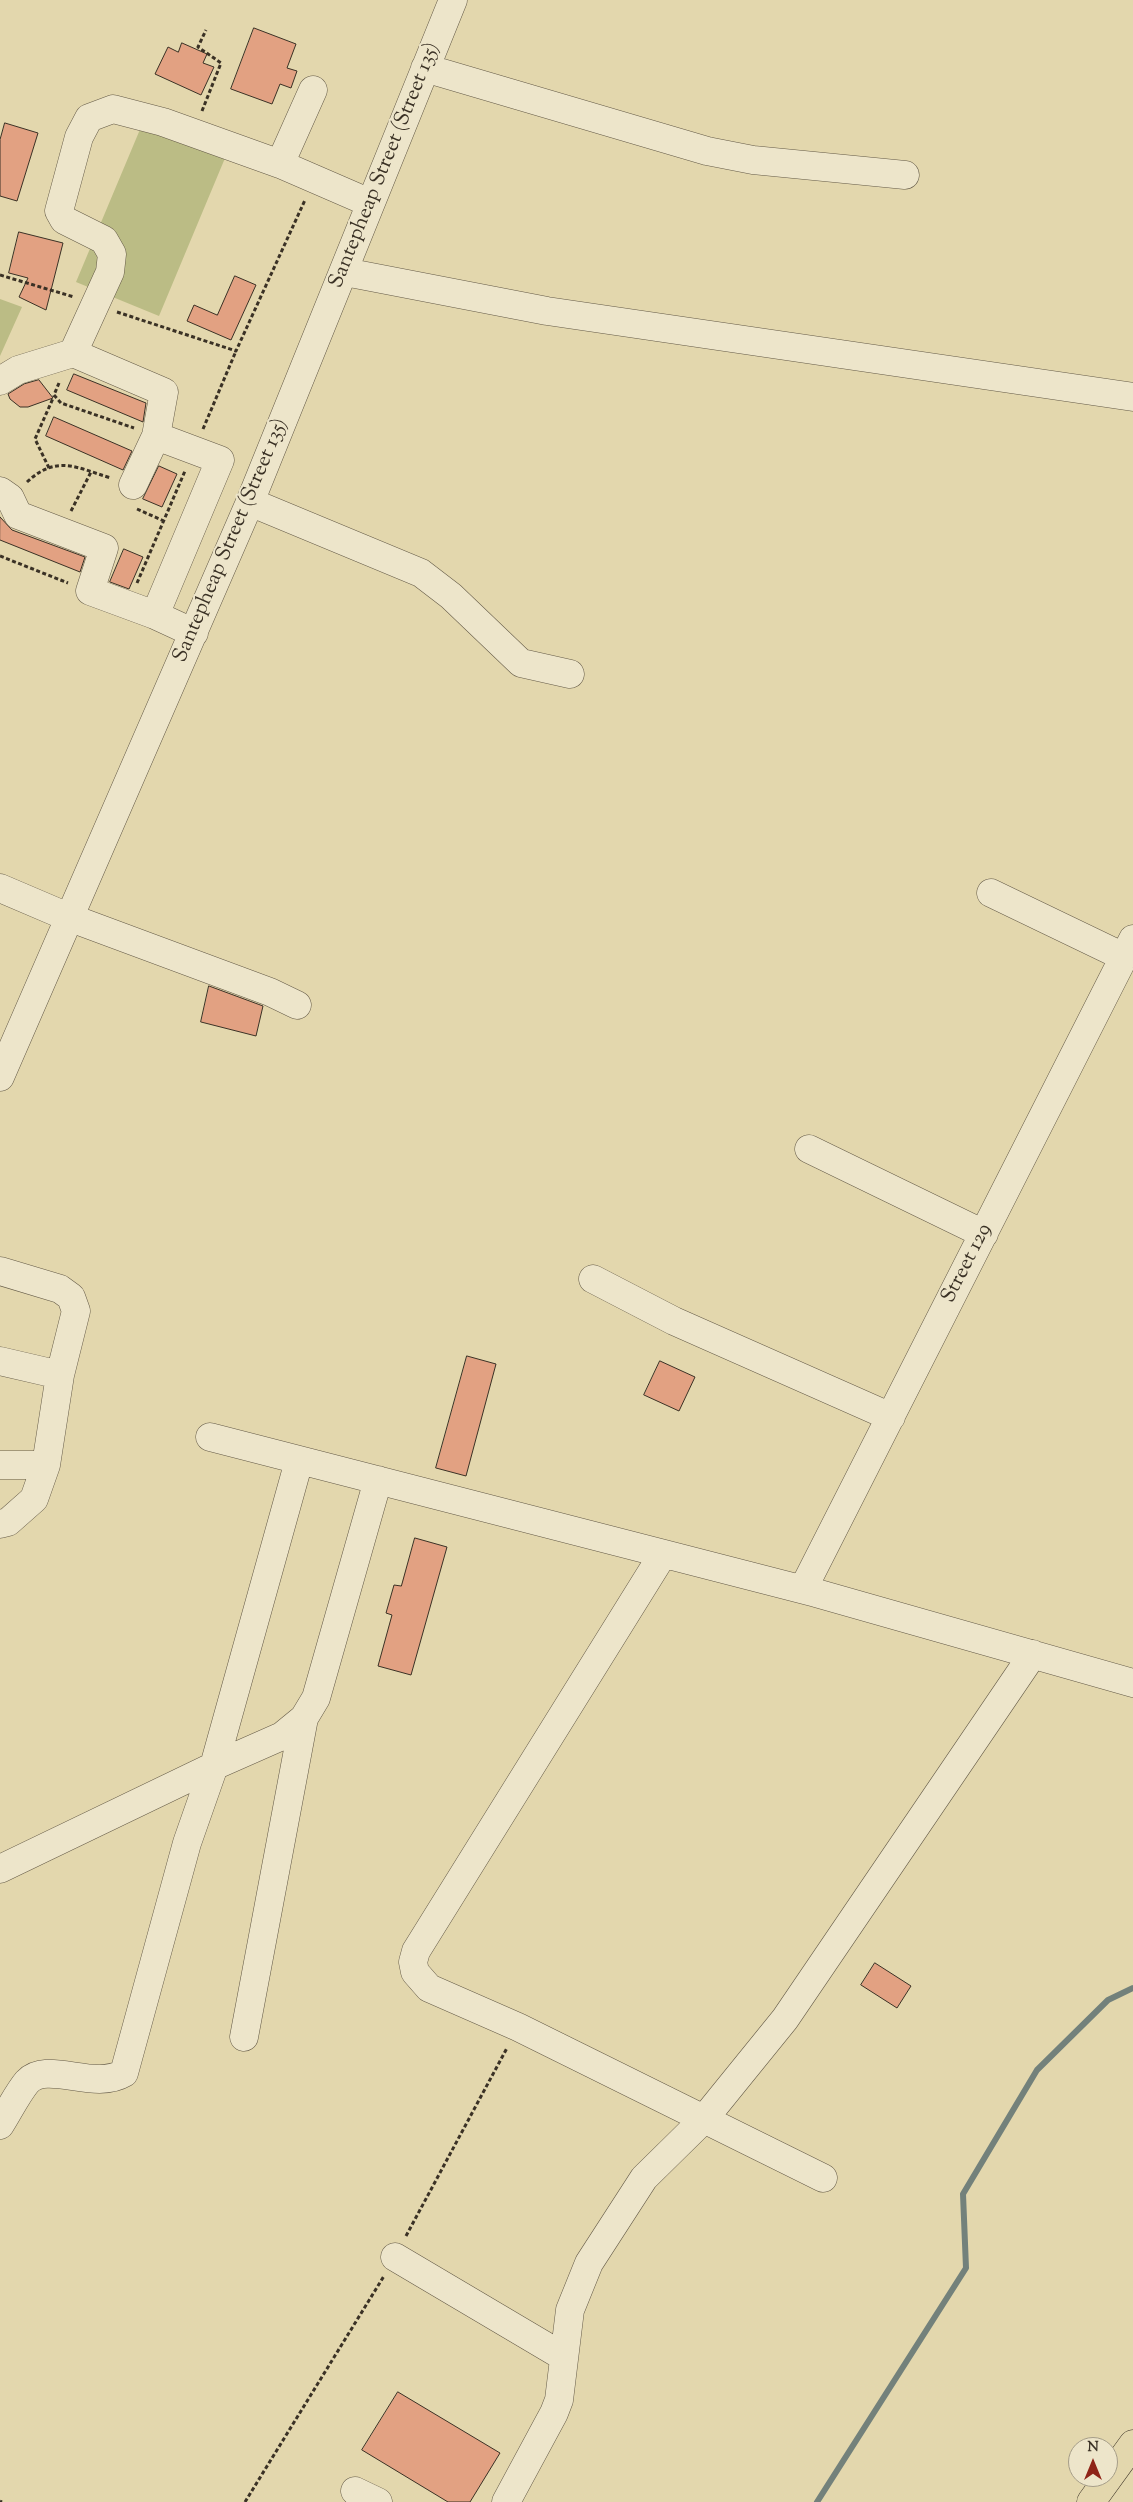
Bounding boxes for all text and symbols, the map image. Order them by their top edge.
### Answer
street label: Santepheap Street (Street 135) [325,40,447,292]
street label: Santepheap Street (Street 135) [169,415,295,667]
street label: Street 129 [937,1220,999,1308]
north arrow [1068,2437,1118,2487]
text: N [1087,2438,1099,2458]

